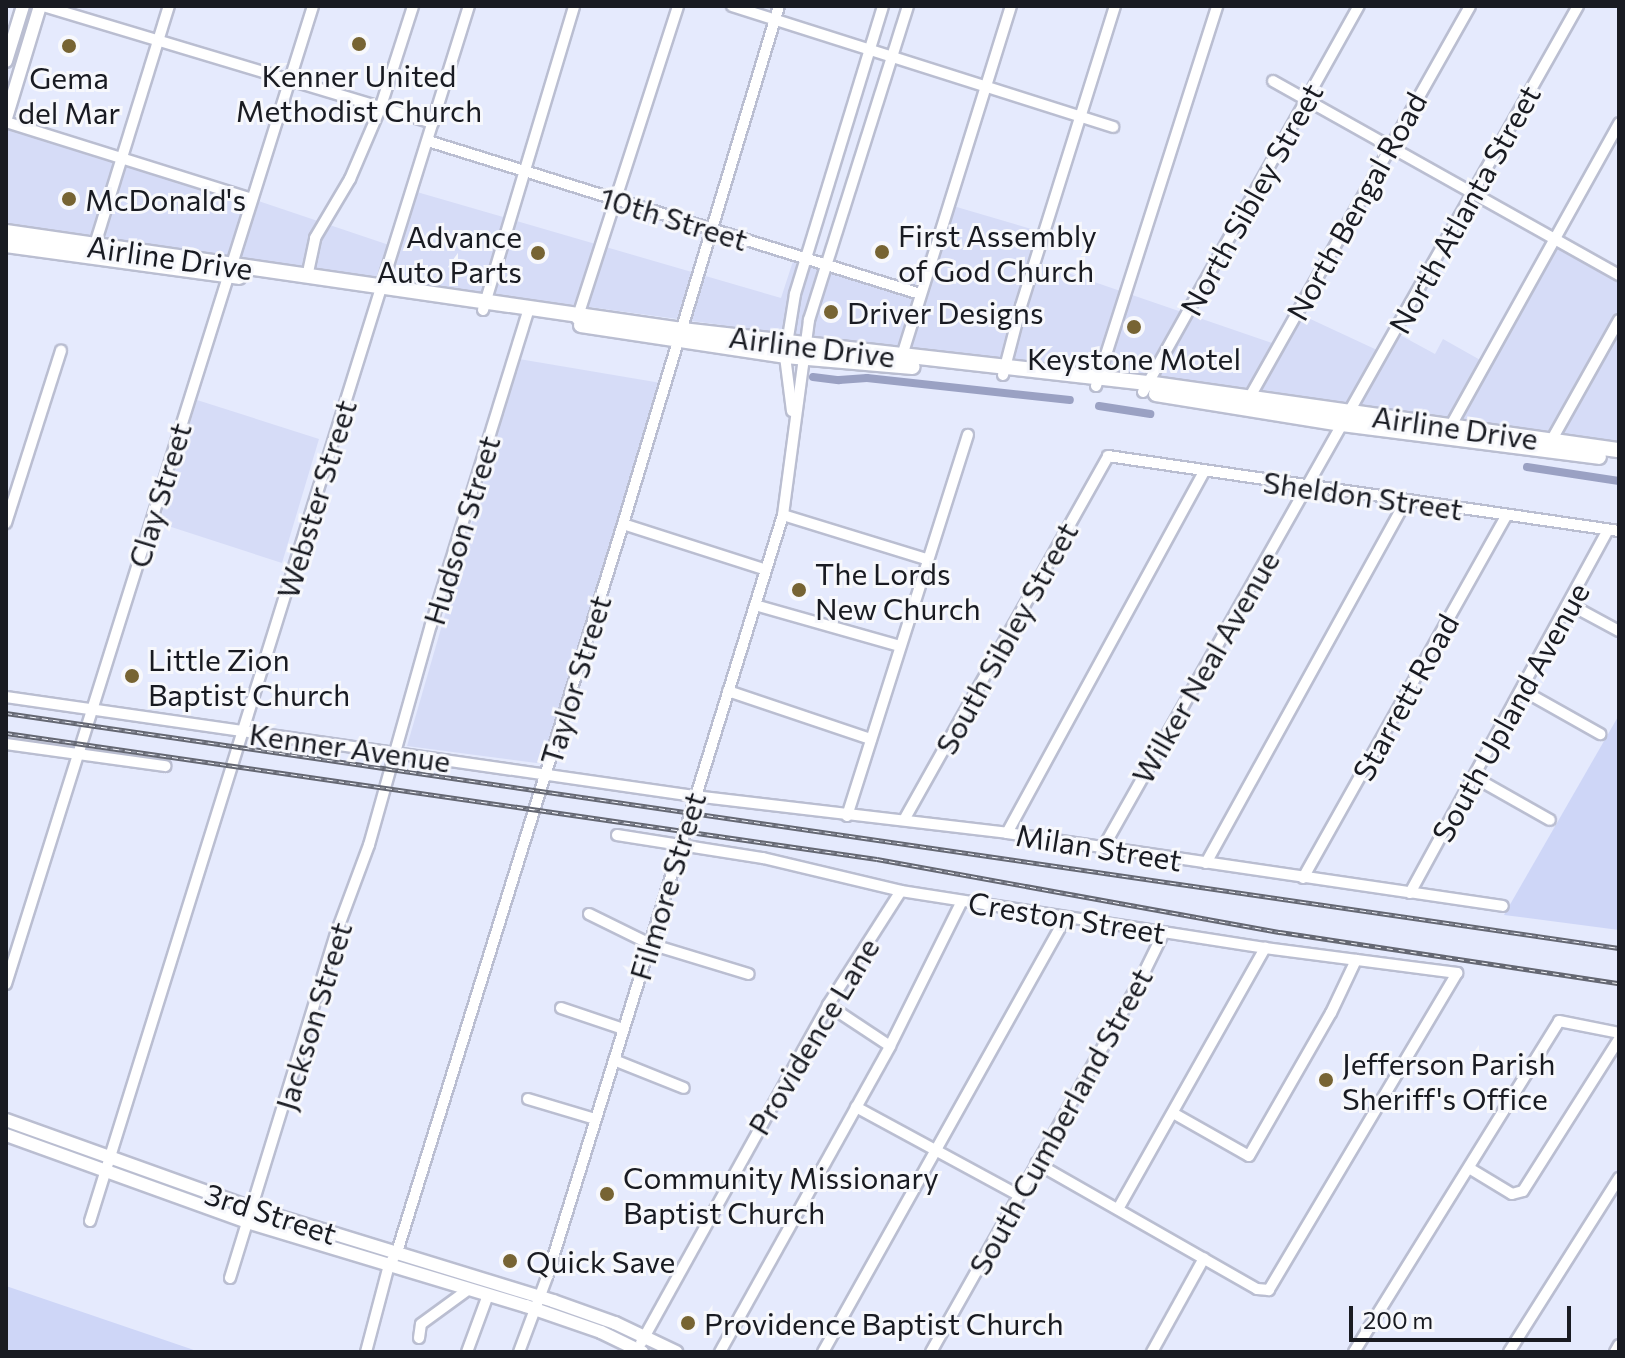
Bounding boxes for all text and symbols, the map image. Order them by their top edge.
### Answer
marker: Kenner United Methodist Church [350,35,368,53]
marker: Gema del Mar [60,37,78,55]
place label: Kenner United Methodist Church [236,57,482,128]
place label: Gema del Mar [18,59,120,130]
street label: North Sibley Street [1172,77,1330,321]
street label: North Atlanta Street [1381,78,1547,340]
street label: North Bengal Road [1278,86,1434,326]
street label: 10th Street [596,179,752,257]
place label: McDonald's [85,181,246,217]
marker: McDonald's [60,190,78,208]
place label: First Assembly of God Church [898,217,1097,288]
place label: Advance Auto Parts [377,218,522,288]
street label: Airline Drive [85,228,255,286]
marker: First Assembly of God Church [873,243,891,261]
marker: Advance Auto Parts [529,244,547,262]
place label: Driver Designs [847,294,1044,330]
marker: Driver Designs [822,303,840,321]
street label: Airline Drive [727,318,897,374]
marker: Keystone Motel [1125,318,1143,336]
place label: Keystone Motel [1027,340,1241,376]
street label: Webster Street [269,395,363,603]
street label: Airline Drive [1370,398,1540,456]
street label: Clay Street [120,418,198,572]
street label: Hudson Street [415,431,507,629]
street label: Sheldon Street [1261,463,1465,527]
street label: South Sibley Street [927,516,1085,760]
street label: Wilker Neal Avenue [1124,544,1286,790]
place label: The Lords New Church [815,555,981,626]
street label: South Upland Avenue [1424,576,1596,848]
marker: The Lords New Church [790,581,808,599]
street label: Taylor Street [532,591,618,769]
street label: Starrett Road [1344,607,1466,787]
place label: Little Zion Baptist Church [148,641,350,712]
marker: Little Zion Baptist Church [123,667,141,685]
street label: Kenner Avenue [247,715,453,779]
street label: Filmore Street [621,788,713,984]
street label: Milan Street [1013,816,1185,878]
street label: Creston Street [966,884,1168,950]
street label: Jackson Street [267,918,359,1114]
street label: Providence Lane [740,931,886,1141]
street label: South Cumberland Street [961,961,1159,1281]
place label: Jefferson Parish Sheriff's Office [1342,1045,1555,1116]
marker: Jefferson Parish Sheriff's Office [1317,1071,1335,1089]
place label: Community Missionary Baptist Church [623,1159,939,1230]
street label: 3rd Street [201,1175,341,1251]
marker: Community Missionary Baptist Church [598,1185,616,1203]
place label: Quick Save [526,1243,675,1279]
marker: Quick Save [501,1252,519,1270]
scale bar [1353,1290,1575,1340]
place label: Providence Baptist Church [704,1305,1064,1341]
text: 200 m [1363,1305,1433,1334]
marker: Providence Baptist Church [679,1314,697,1332]

